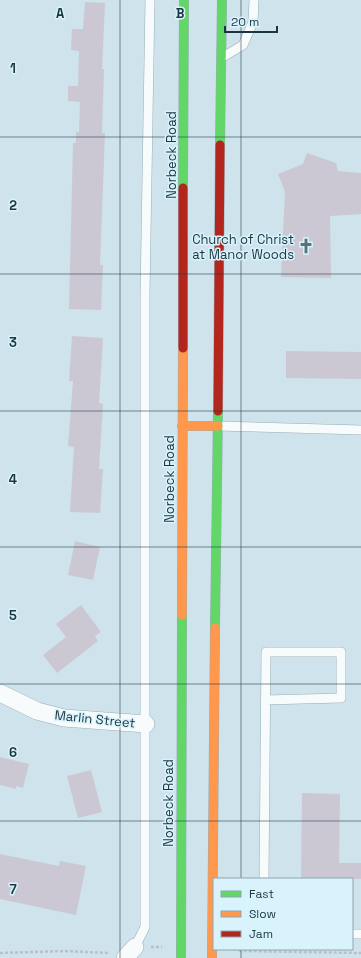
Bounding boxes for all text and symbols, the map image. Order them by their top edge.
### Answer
text: A [56,5,65,22]
text: B [176,5,185,22]
scale bar [225,8,277,34]
text: 20 m [231,14,259,30]
text: 1 [10,60,16,77]
street label: Norbeck Road [163,111,180,199]
text: 2 [9,197,17,214]
place label: Church of Christ at Manor Woods [192,231,294,263]
church icon: Church of Christ at Manor Woods [297,237,315,255]
text: 3 [9,334,17,351]
street label: Norbeck Road [161,435,178,523]
text: 4 [9,471,17,488]
text: 5 [9,607,17,624]
street label: Marlin Street [54,706,136,732]
text: 6 [9,744,17,761]
street label: Norbeck Road [160,759,177,847]
legend [213,878,353,950]
text: 7 [9,881,17,898]
text: Fast [249,886,274,902]
text: Slow [249,906,276,922]
text: Jam [249,926,273,942]

